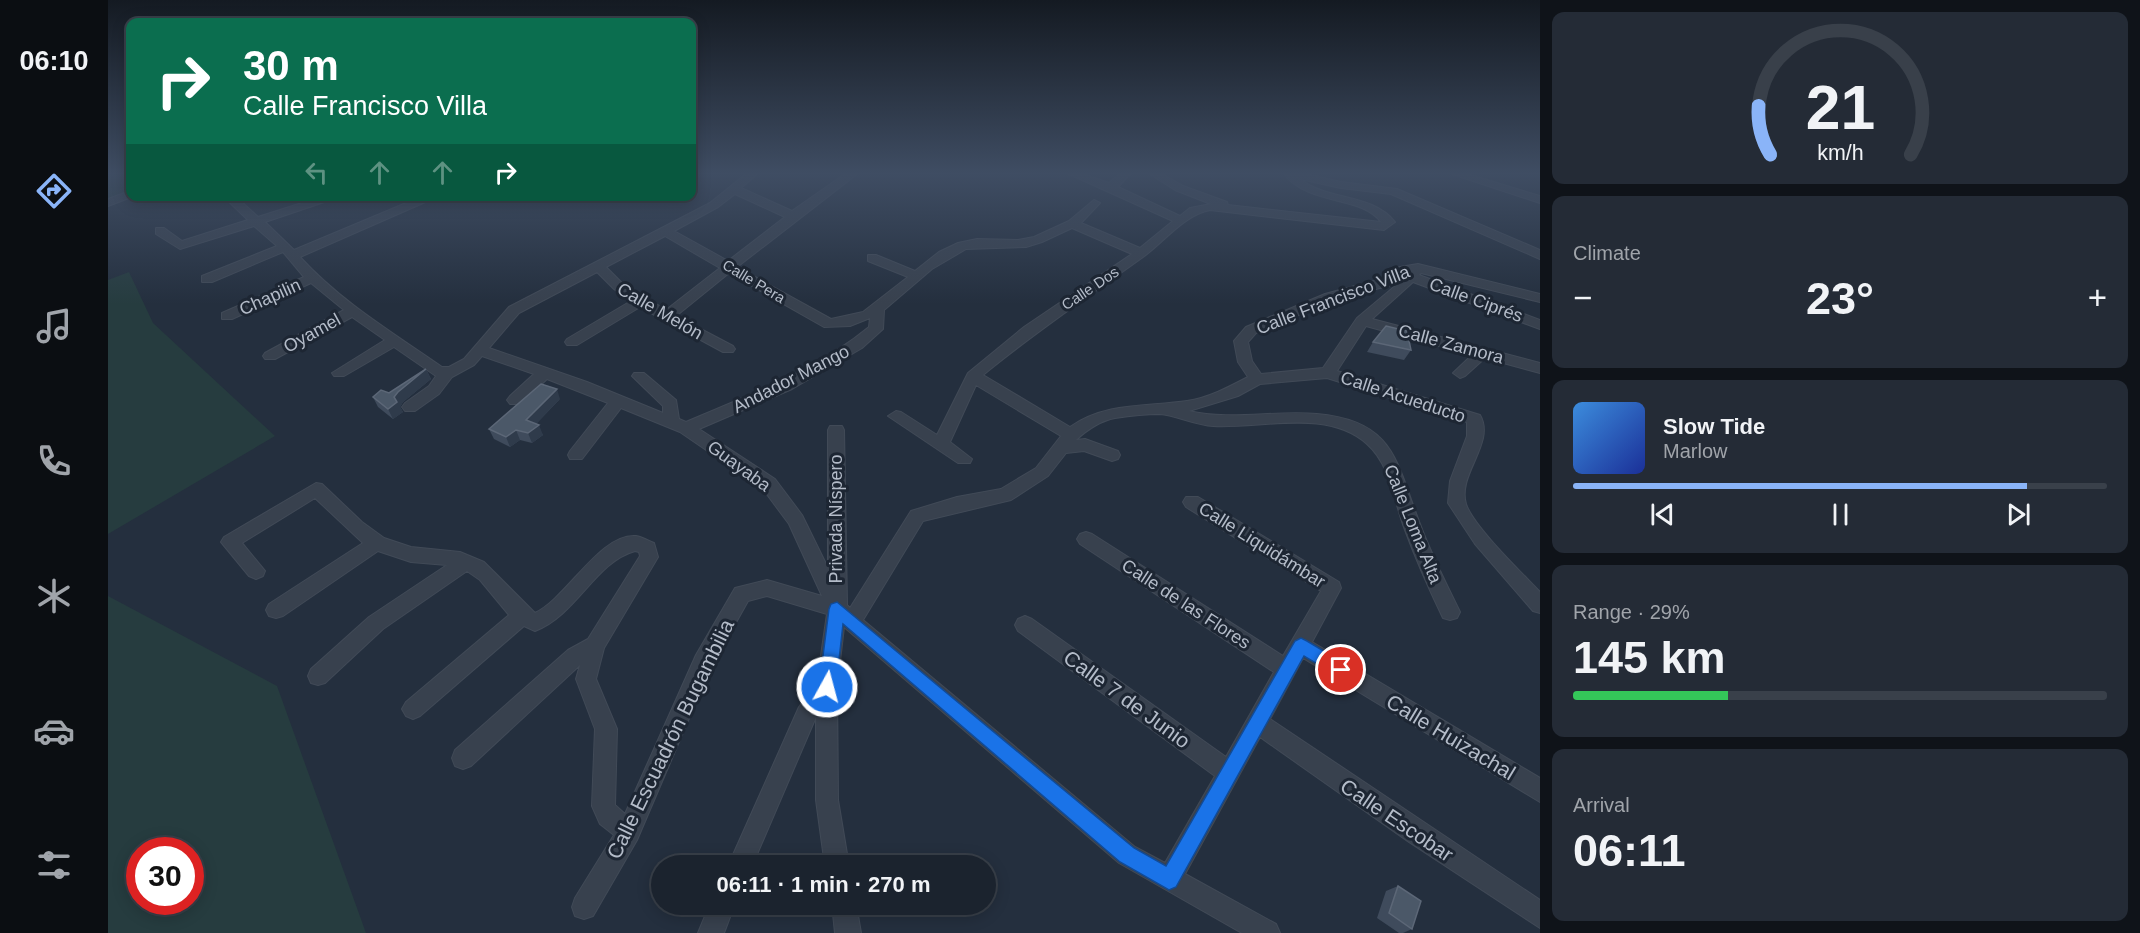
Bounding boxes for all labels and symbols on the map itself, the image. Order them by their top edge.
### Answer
street label: Calle Pera [720,256,789,307]
street label: Calle Francisco Villa [1253,261,1413,338]
street label: Calle Dos [1058,263,1122,313]
street label: Calle Ciprés [1427,274,1525,326]
street label: Chapilin [236,275,304,319]
street label: Calle Melón [614,279,706,343]
street label: Oyamel [280,309,344,357]
street label: Calle Zamora [1396,320,1507,368]
street label: Andador Mango [729,341,853,417]
street label: Calle Acueducto [1338,367,1468,427]
street label: Guayaba [704,436,775,496]
street label: Privada Níspero [826,454,846,584]
street label: Calle Loma Alta [1380,462,1446,587]
street label: Calle Liquidámbar [1195,498,1329,592]
street label: Calle de las Flores [1118,555,1254,653]
street label: Calle Escuadrón Bugambilia [602,615,738,863]
pin [1315,644,1366,695]
street label: Calle 7 de Junio [1059,645,1195,753]
position arrow [795,655,859,719]
street label: Calle Huizachal [1383,690,1519,784]
street label: Calle Escobar [1336,774,1458,866]
speed limit sign: 30 [126,837,204,915]

